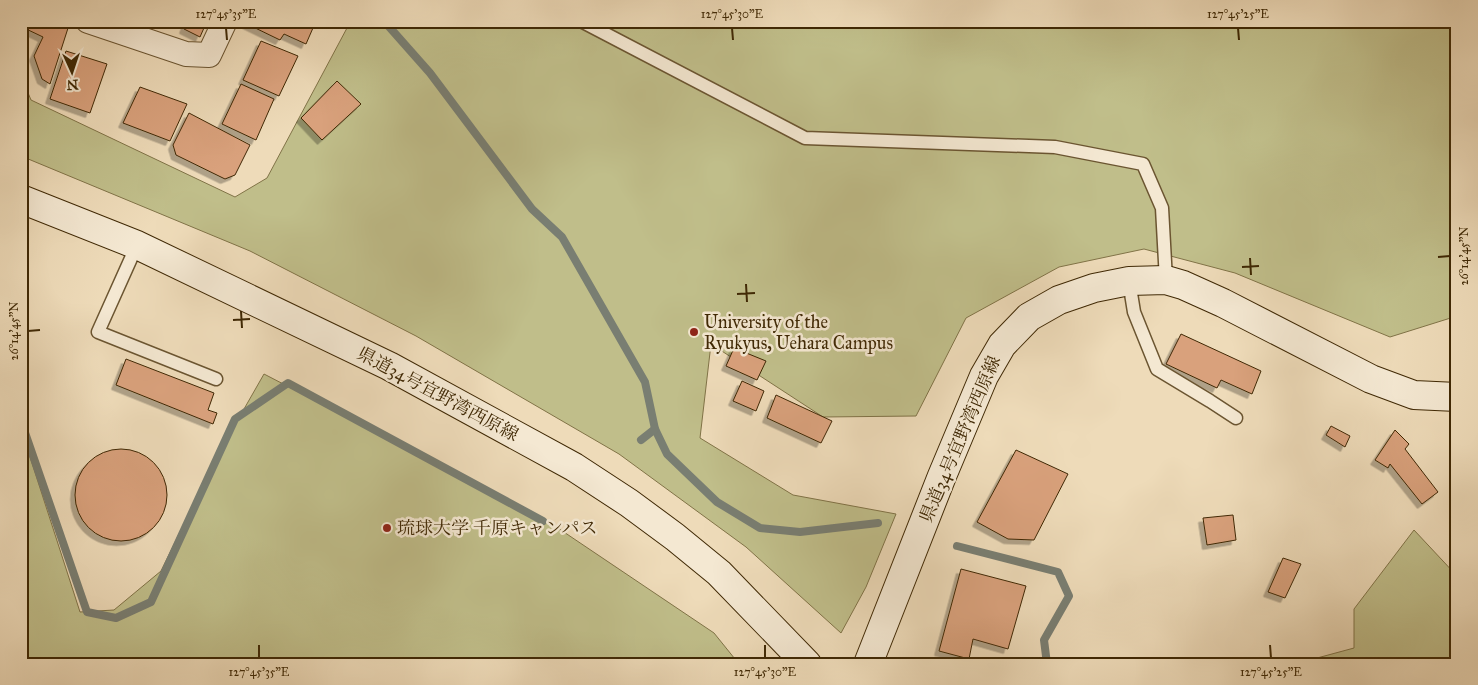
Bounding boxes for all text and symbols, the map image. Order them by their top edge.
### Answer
text: 127°45'35"E [196,7,257,21]
text: 127°45'30"E [701,7,764,21]
text: 127°45'25"E [1207,7,1269,21]
north arrow [48,48,98,98]
text: N [66,76,79,93]
text: 26°14'45"N [1457,227,1471,285]
text: 26°14'45"N [7,302,21,360]
place label: University of the Ryukyus, Uehara Campus [704,311,893,354]
marker: University of the Ryukyus, Uehara Campus [688,326,700,338]
street label: 県道34号宜野湾西原線 [354,342,522,446]
street label: 県道34号宜野湾西原線 [915,352,1005,526]
place label: 琉球大学 千原キャンパス [397,517,598,539]
marker: 琉球大学 千原キャンパス [381,522,393,534]
text: 127°45'35"E [229,665,290,679]
text: 127°45'30"E [734,665,797,679]
text: 127°45'25"E [1240,665,1302,679]

